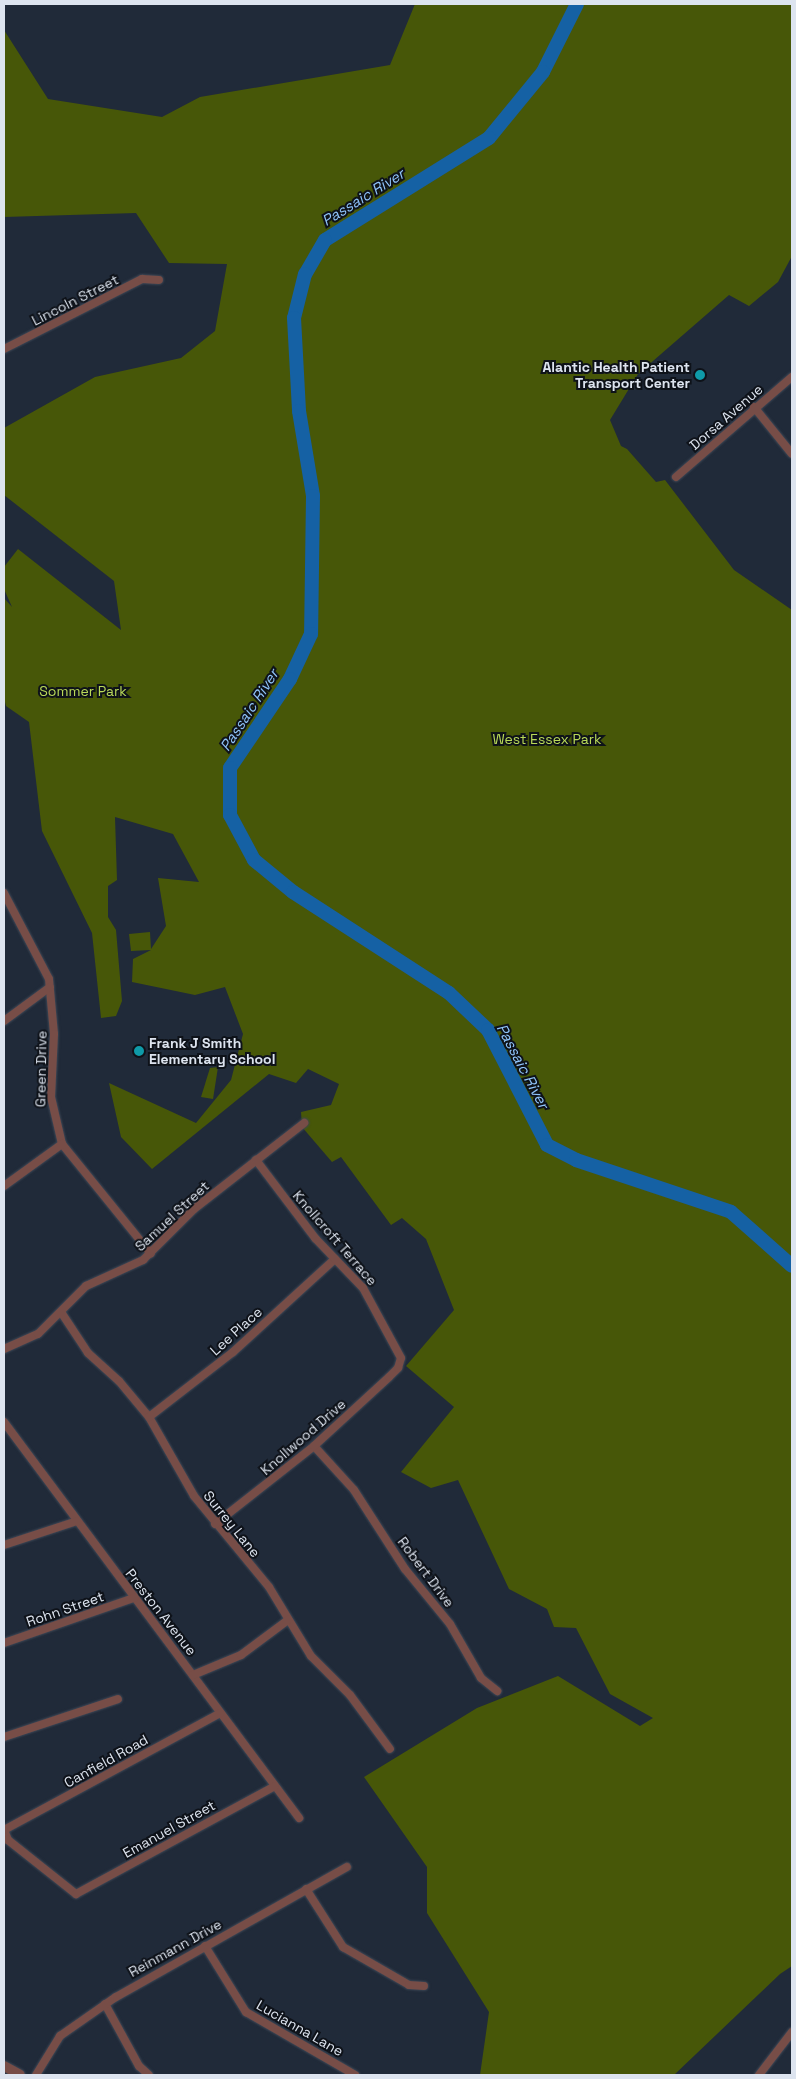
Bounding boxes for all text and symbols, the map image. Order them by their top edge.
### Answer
water label: Passaic River [318,165,408,229]
street label: Lincoln Street [29,271,121,329]
place label: Alantic Health Patient Transport Center [542,359,690,392]
marker: Alantic Health Patient Transport Center [694,369,706,381]
street label: Dorsa Avenue [686,381,766,453]
water label: Passaic River [216,666,282,754]
park label: Sommer Park [39,683,127,699]
park label: West Essex Park [492,731,602,747]
water label: Passaic River [493,1020,553,1112]
street label: Green Drive [32,1031,50,1107]
place label: Frank J Smith Elementary School [149,1035,275,1068]
marker: Frank J Smith Elementary School [133,1045,145,1057]
street label: Samuel Street [131,1177,213,1255]
street label: Knollcroft Terrace [289,1187,381,1289]
street label: Lee Place [207,1303,265,1359]
street label: Knollwood Drive [257,1396,349,1478]
street label: Surrey Lane [200,1487,264,1561]
street label: Robert Drive [394,1534,458,1610]
street label: Preston Avenue [122,1565,200,1659]
street label: Rohn Street [24,1588,106,1630]
street label: Canfield Road [61,1731,151,1791]
street label: Emanuel Street [120,1797,218,1861]
street label: Reinmann Drive [126,1916,224,1980]
street label: Lucianna Lane [254,1996,346,2060]

